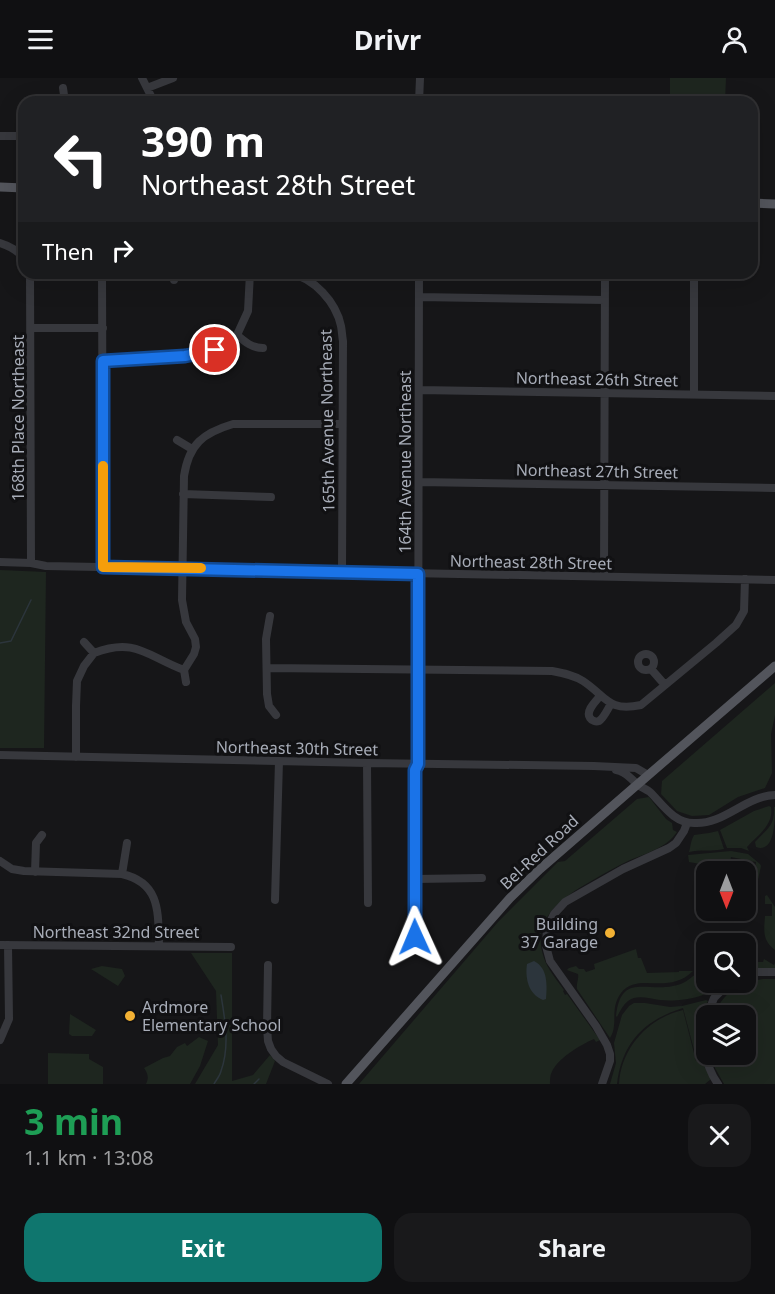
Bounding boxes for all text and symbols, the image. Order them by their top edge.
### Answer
text: Drivr [354,21,421,58]
icon: menu [24,23,57,56]
icon: person [718,23,751,56]
text: 390 m [141,112,265,169]
icon: left [42,120,120,198]
text: Northeast 28th Street [141,166,415,203]
icon: right [106,234,139,267]
text: Then [42,236,94,266]
pin [189,324,240,375]
street label: 165th Avenue Northeast [314,329,340,513]
icon: arrive [198,333,231,366]
street label: 168th Place Northeast [7,335,29,501]
street label: Northeast 26th Street [516,367,679,391]
street label: 164th Avenue Northeast [394,370,416,554]
street label: Northeast 27th Street [516,459,679,483]
street label: Northeast 28th Street [450,550,613,574]
street label: Northeast 30th Street [216,736,379,760]
street label: Bel-Red Road [495,810,583,894]
north arrow [696,861,756,921]
map controls [696,861,756,1065]
position arrow [383,905,447,969]
place label: Building 37 Garage [521,913,598,953]
street label: Northeast 32nd Street [33,921,200,943]
marker: Building 37 Garage [603,926,617,940]
button: search [696,933,756,993]
place label: Ardmore Elementary School [142,996,281,1036]
button: layers [696,1005,756,1065]
marker: Ardmore Elementary School [123,1009,137,1023]
text: 3 min [24,1097,123,1146]
button: close [688,1104,751,1167]
text: 1.1 km · 13:08 [24,1144,154,1171]
button: Exit [24,1213,382,1282]
button: Share [394,1213,751,1282]

